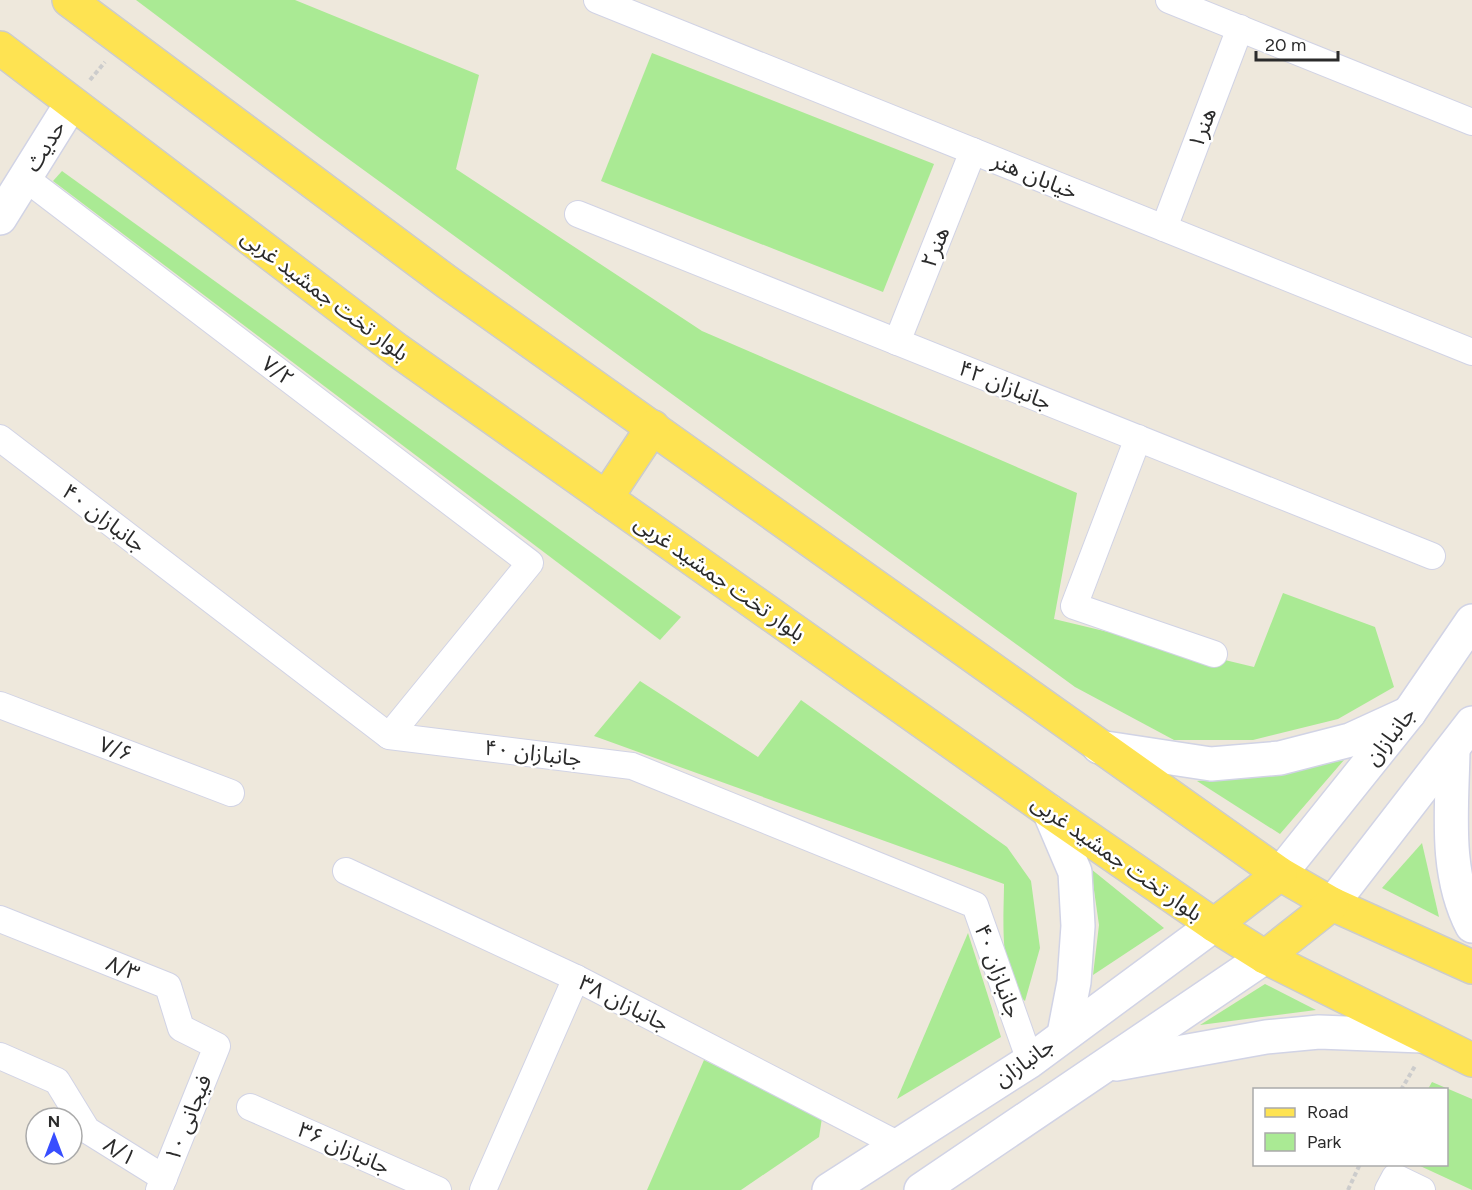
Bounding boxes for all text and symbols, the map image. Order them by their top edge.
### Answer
scale bar [1256,24,1338,62]
text: 20 m [1265,34,1306,56]
street label: هنر۱ [1182,104,1222,152]
street label: حدیث [19,115,71,177]
street label: خیابان هنر [988,146,1081,205]
street label: بلوار تخت جمشید غربی [236,223,414,367]
street label: هنر۲ [915,223,955,271]
street label: ۷/۲ [256,350,300,392]
street label: ۴۲ جانبازان [955,354,1055,416]
street label: ۴۰ جانبازان [57,478,151,558]
street label: بلوار تخت جمشید غربی [629,509,811,647]
street label: جانبازان [1359,701,1421,771]
street label: ۷/۶ [95,730,137,768]
street label: ۴۰ جانبازان [483,734,583,772]
street label: بلوار تخت جمشید غربی [1026,789,1208,927]
street label: ۴۰ جانبازان [969,920,1027,1022]
street label: ۸/۳ [102,949,144,987]
street label: ۳۸ جانبازان [574,969,674,1037]
street label: جانبازان [989,1032,1059,1092]
street label: فیجانی ۱۰ [158,1071,218,1165]
legend [1253,1088,1448,1166]
text: Road [1307,1101,1348,1123]
north arrow [24,1106,84,1166]
text: N [48,1112,60,1131]
street label: ۳۶ جانبازان [294,1116,394,1180]
street label: ۸/۱ [99,1131,141,1171]
text: Park [1307,1131,1342,1153]

